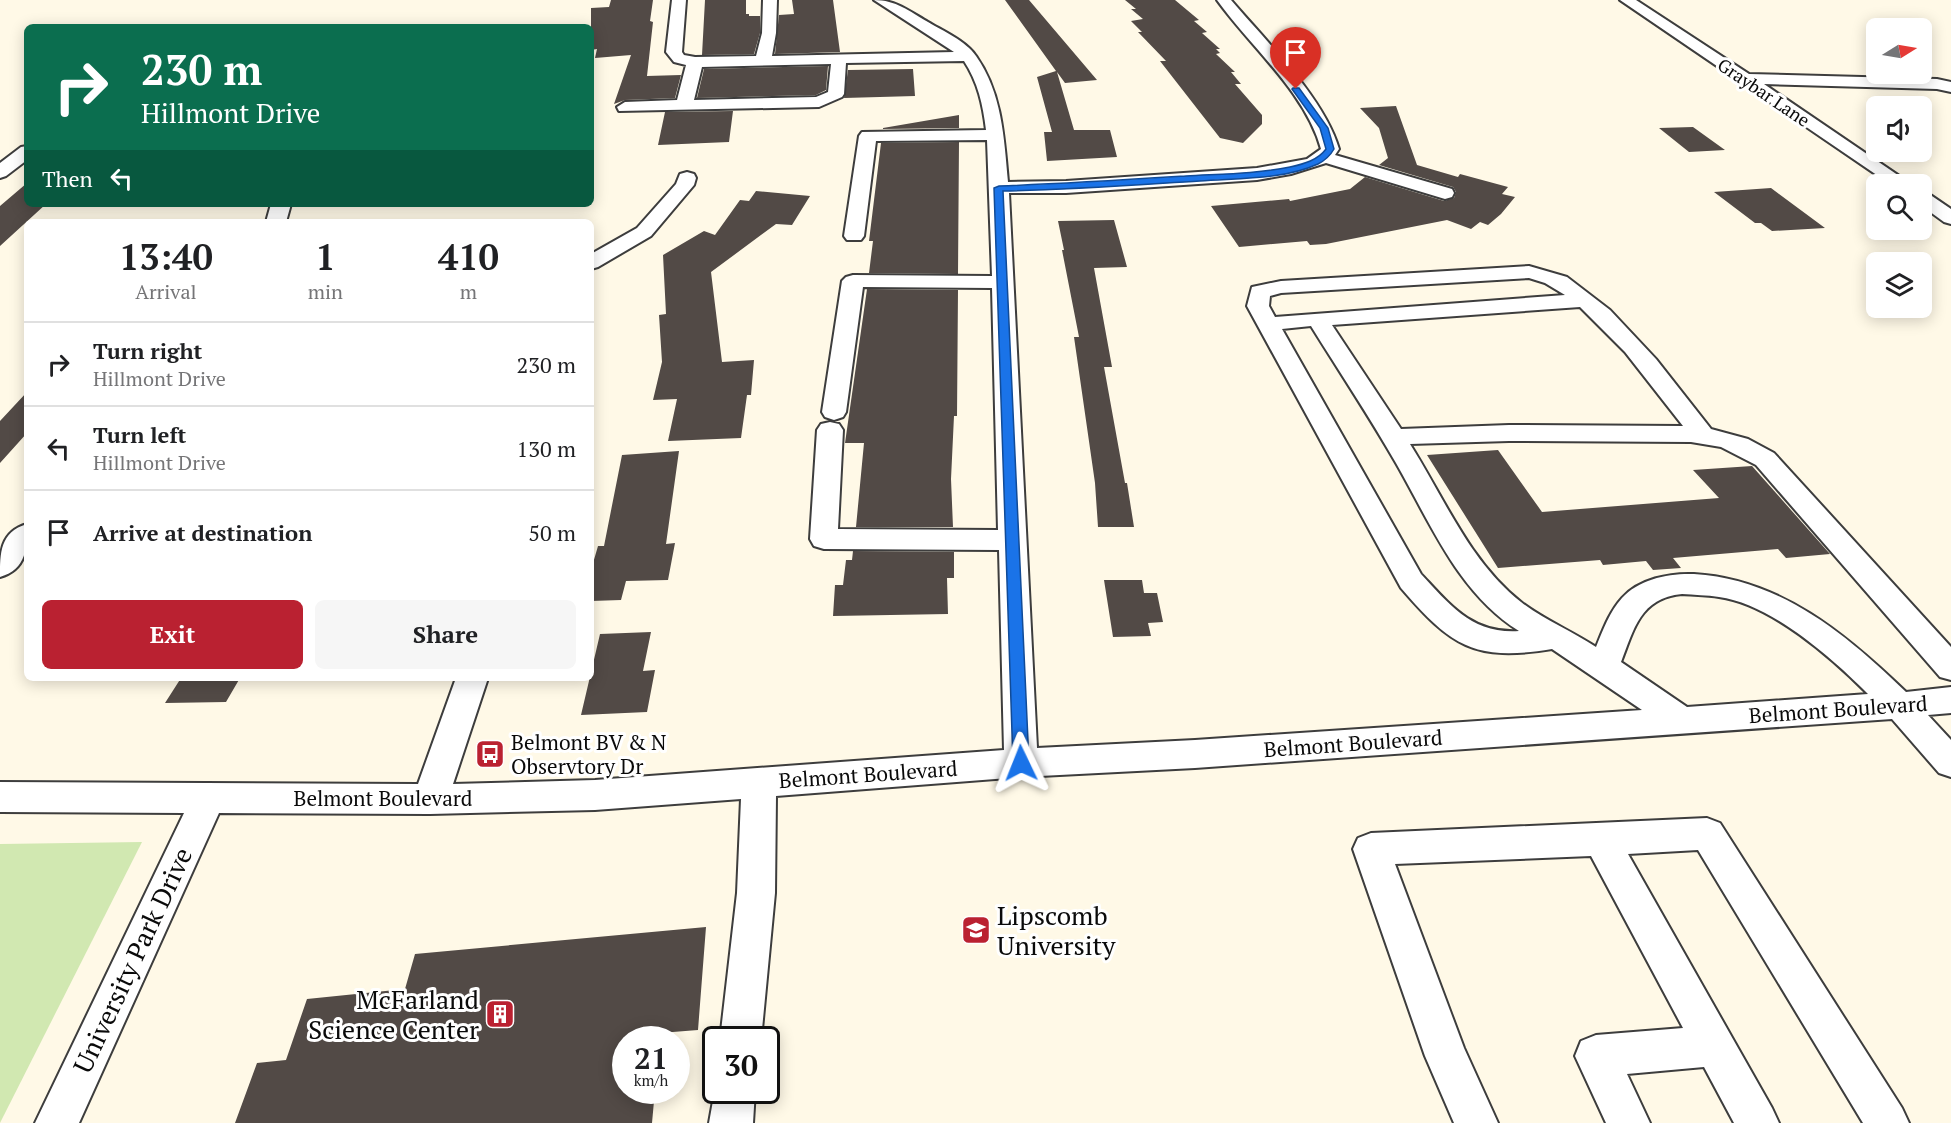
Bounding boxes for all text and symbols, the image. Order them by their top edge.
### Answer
north arrow [1866,18,1932,84]
map controls [1866,18,1932,318]
pin [1270,27,1321,89]
icon: arrive [1279,36,1312,69]
text: 230 m [141,41,262,97]
icon: right [42,48,120,126]
street label: Graybar Lane [1713,52,1815,132]
text: Hillmont Drive [141,95,320,131]
button: sound [1866,96,1932,162]
icon: left [105,162,138,195]
text: Then [42,164,93,193]
button: search [1866,174,1932,240]
text: 13:40 [119,233,213,280]
text: 1 [315,233,336,280]
text: 410 [438,233,499,280]
button: layers [1866,252,1932,318]
text: Arrival [135,278,197,305]
text: min [308,278,343,305]
text: m [460,278,477,305]
text: Turn right [93,336,202,365]
icon: right [42,348,75,381]
text: 230 m [516,350,576,379]
text: Hillmont Drive [93,365,226,392]
text: Turn left [93,420,186,449]
icon: left [42,432,75,465]
text: 130 m [516,434,576,463]
text: Hillmont Drive [93,449,226,476]
icon: arrive [42,516,75,549]
text: Arrive at destination [93,518,312,547]
text: 50 m [528,518,576,547]
button: Exit [42,600,303,669]
button: Share [315,600,576,669]
street label: Belmont Boulevard [1748,689,1929,729]
street label: Belmont Boulevard [1263,723,1444,763]
place label: Belmont BV & N Observtory Dr [511,728,666,780]
position arrow [989,731,1053,795]
bus stop icon: Belmont BV & N Observtory Dr [474,738,506,770]
street label: Belmont Boulevard [778,754,959,794]
street label: Belmont Boulevard [294,784,473,812]
street label: University Park Drive [65,842,199,1078]
place label: Lipscomb University [997,898,1116,962]
school or university icon: Lipscomb University [960,914,992,946]
place label: McFarland Science Center [308,982,479,1046]
building icon: McFarland Science Center [484,998,516,1030]
speed limit sign: 30 [702,1026,780,1104]
text: 21 [634,1038,668,1078]
text: km/h [634,1070,668,1090]

